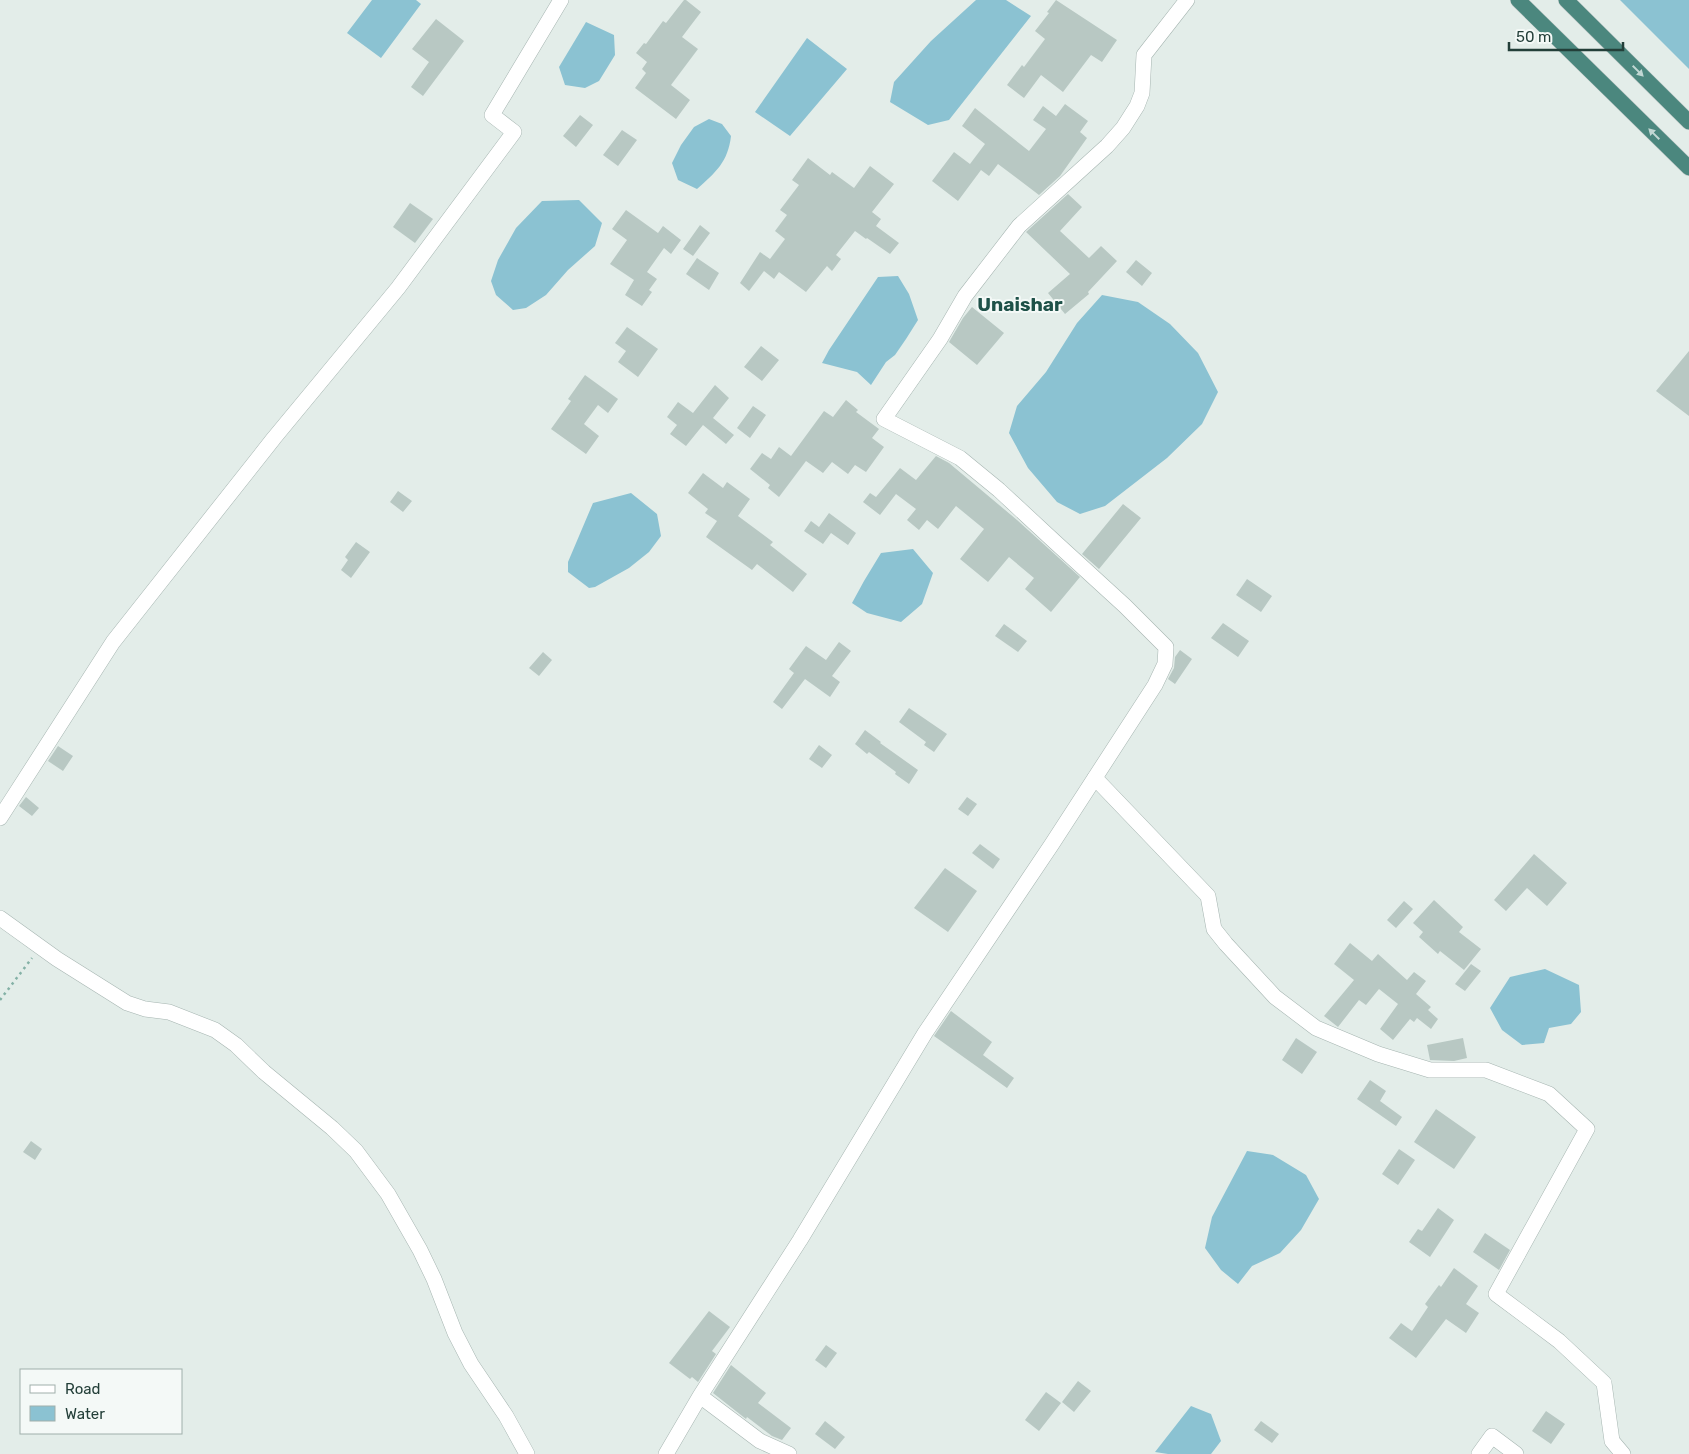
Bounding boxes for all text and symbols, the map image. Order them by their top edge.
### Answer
scale bar [1509,20,1623,52]
text: 50 m [1516,28,1551,46]
one-way arrow [1631,65,1643,77]
one-way arrow [1648,128,1660,140]
district label: Unaishar [977,293,1063,316]
legend [20,1369,182,1434]
text: Road [65,1380,101,1398]
text: Water [65,1405,105,1423]

